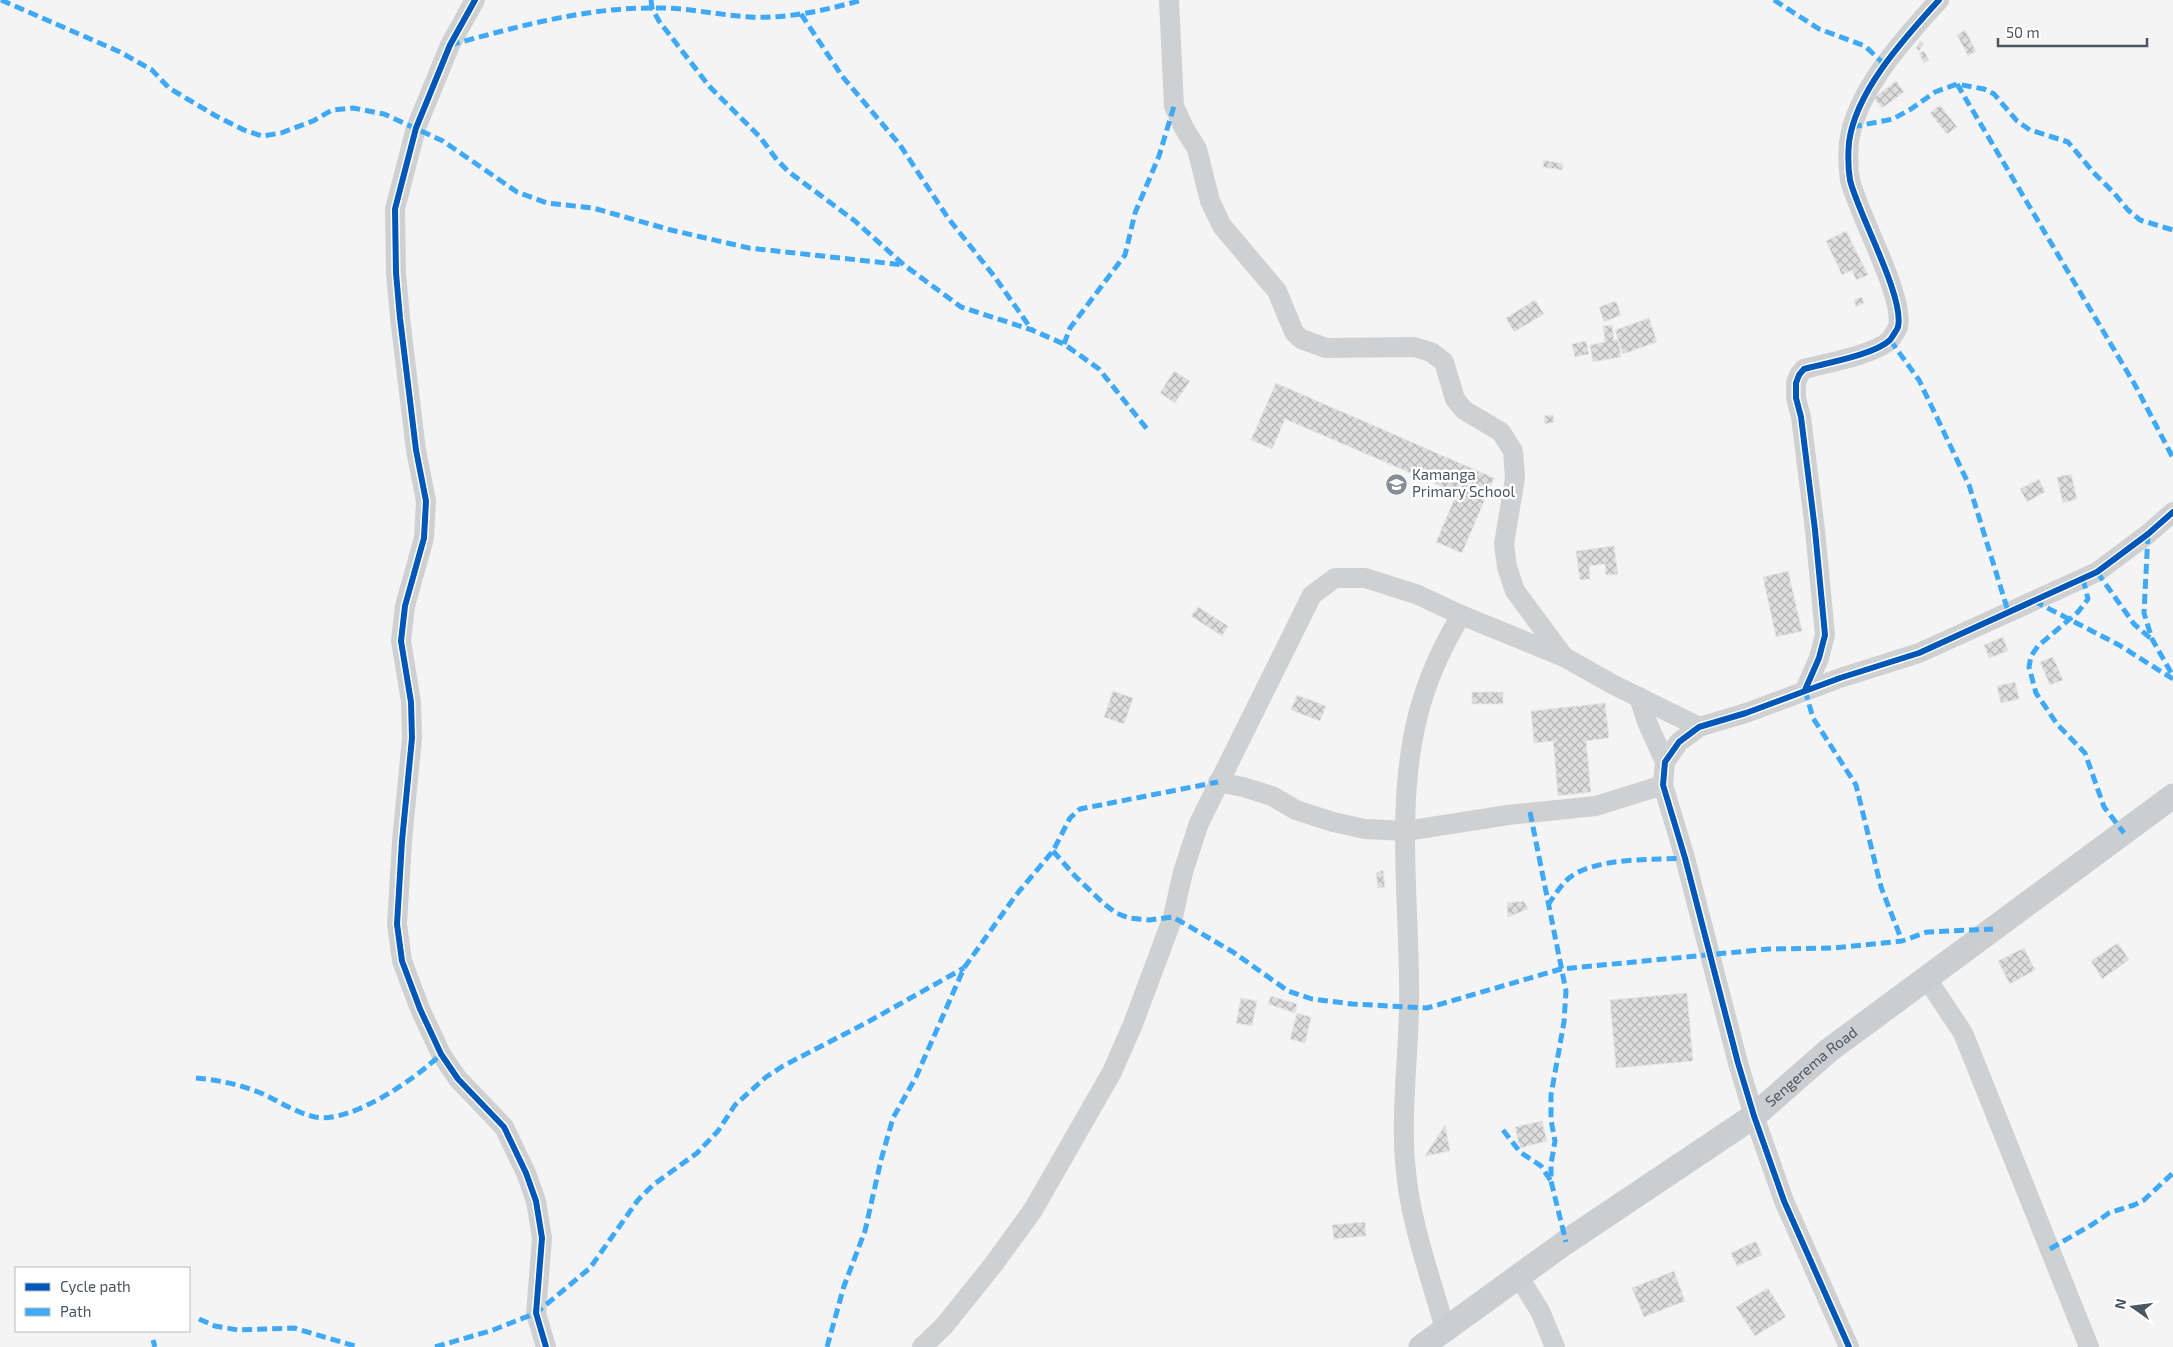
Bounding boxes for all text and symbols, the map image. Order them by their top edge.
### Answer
scale bar [1998,15,2147,47]
text: 50 m [2006,23,2040,41]
place label: Kamanga Primary School [1412,465,1515,500]
school or university icon: Kamanga Primary School [1384,472,1408,496]
street label: Sengerema Road [1761,1022,1861,1110]
legend [15,1267,190,1332]
text: Cycle path [60,1277,131,1295]
north arrow [2108,1282,2158,1332]
text: N [2110,1297,2129,1311]
text: Path [60,1302,91,1320]

